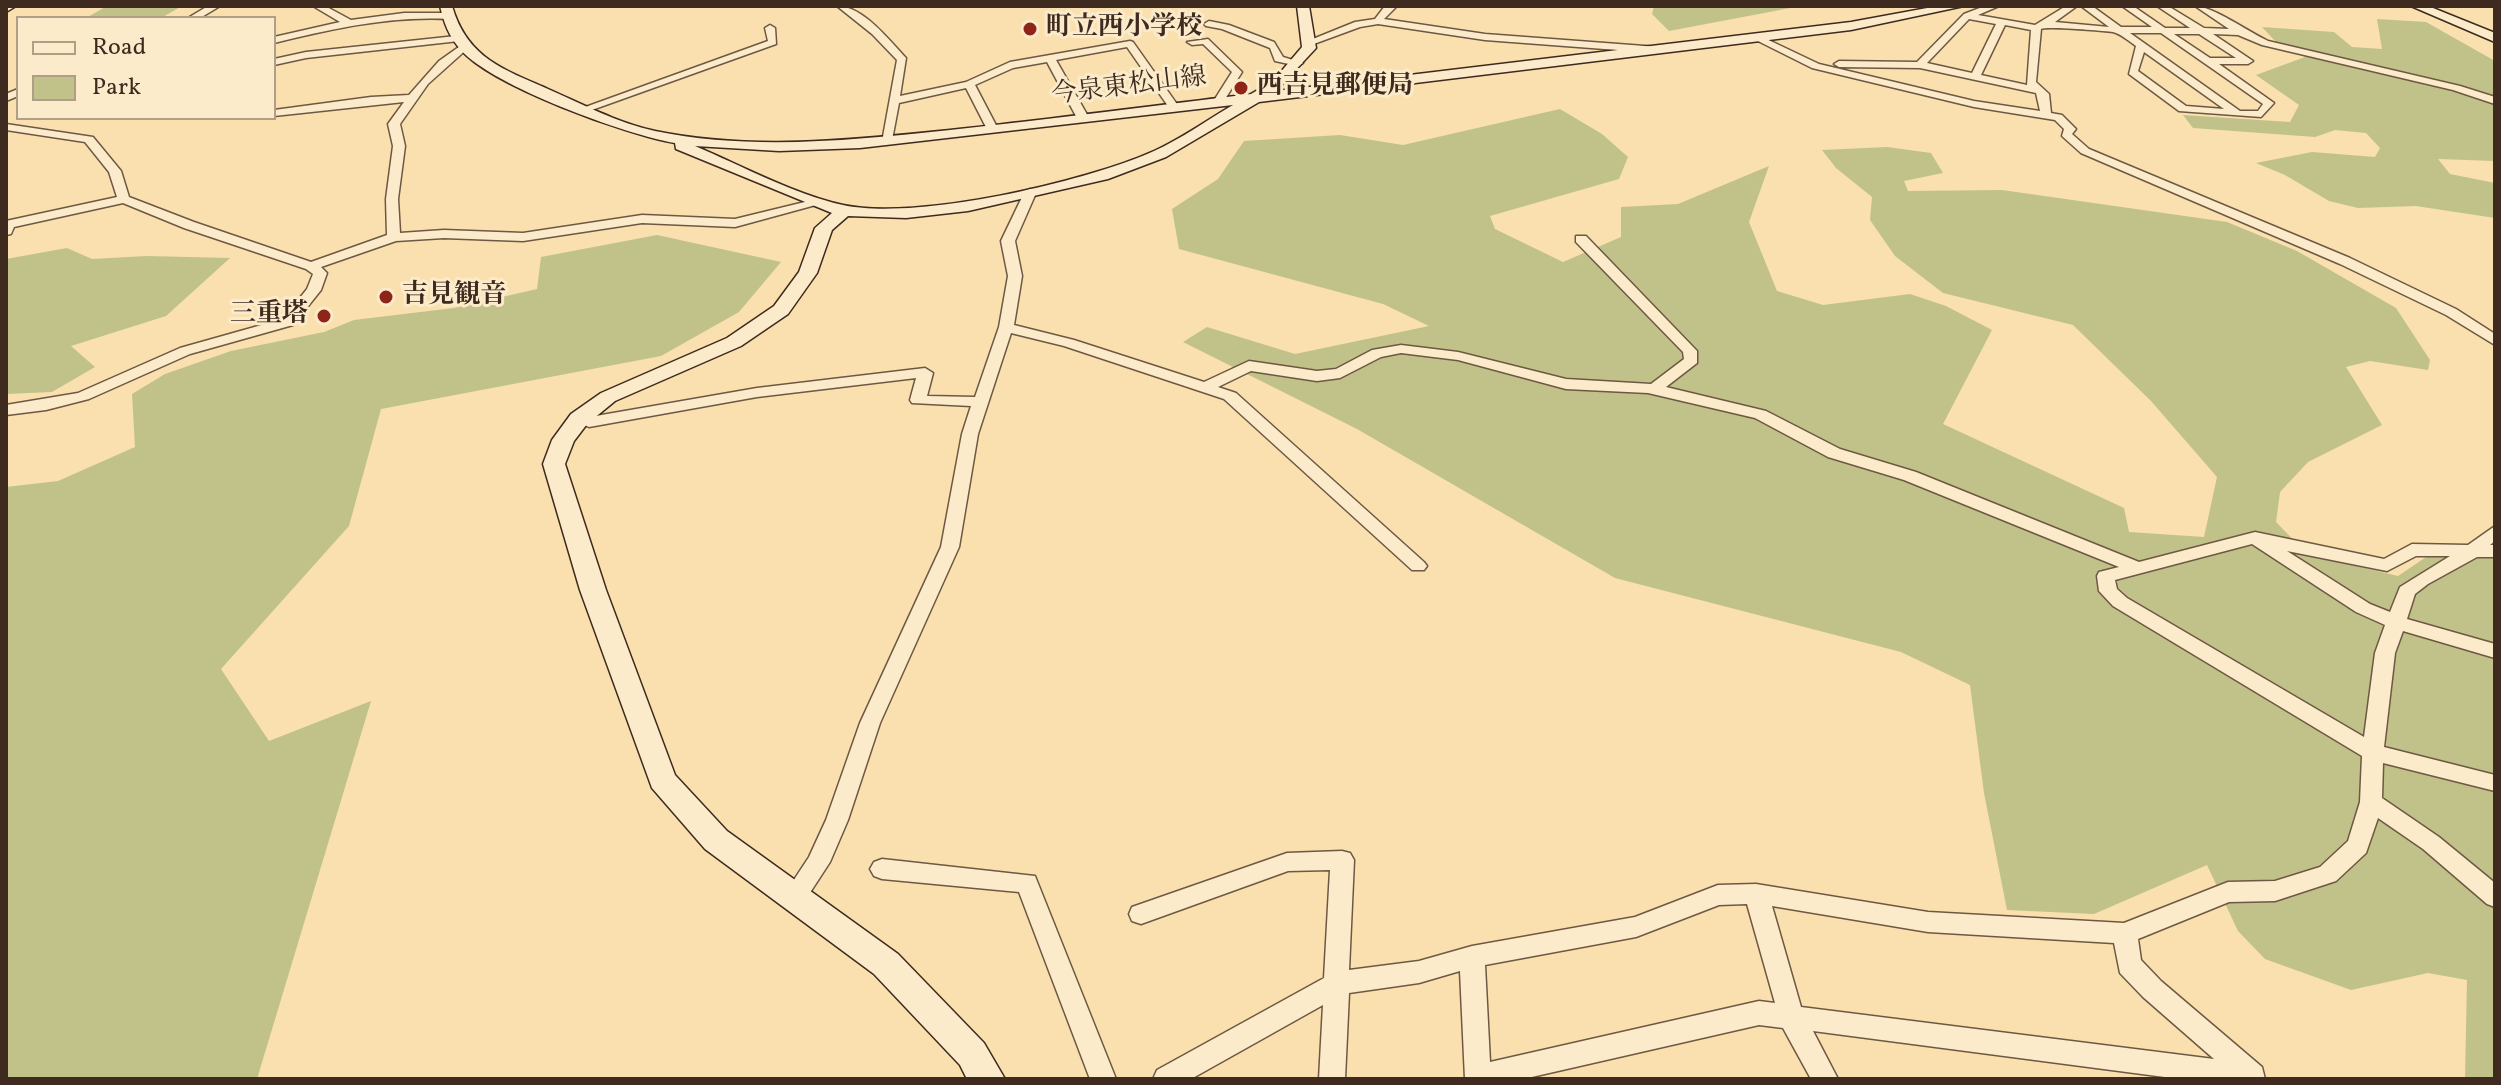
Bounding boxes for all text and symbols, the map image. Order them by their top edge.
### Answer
place label: 町立西小学校 [1046,13,1202,45]
legend [16,16,276,120]
marker: 町立西小学校 [1021,20,1039,38]
text: Road [92,31,146,65]
street label: 今泉東松山線 [1050,63,1208,113]
text: Park [92,71,141,105]
place label: 西吉見郵便局 [1257,72,1413,104]
marker: 西吉見郵便局 [1232,79,1250,97]
place label: 吉見観音 [402,281,506,313]
marker: 吉見観音 [377,288,395,306]
place label: 三重塔 [230,300,308,332]
marker: 三重塔 [315,307,333,325]

